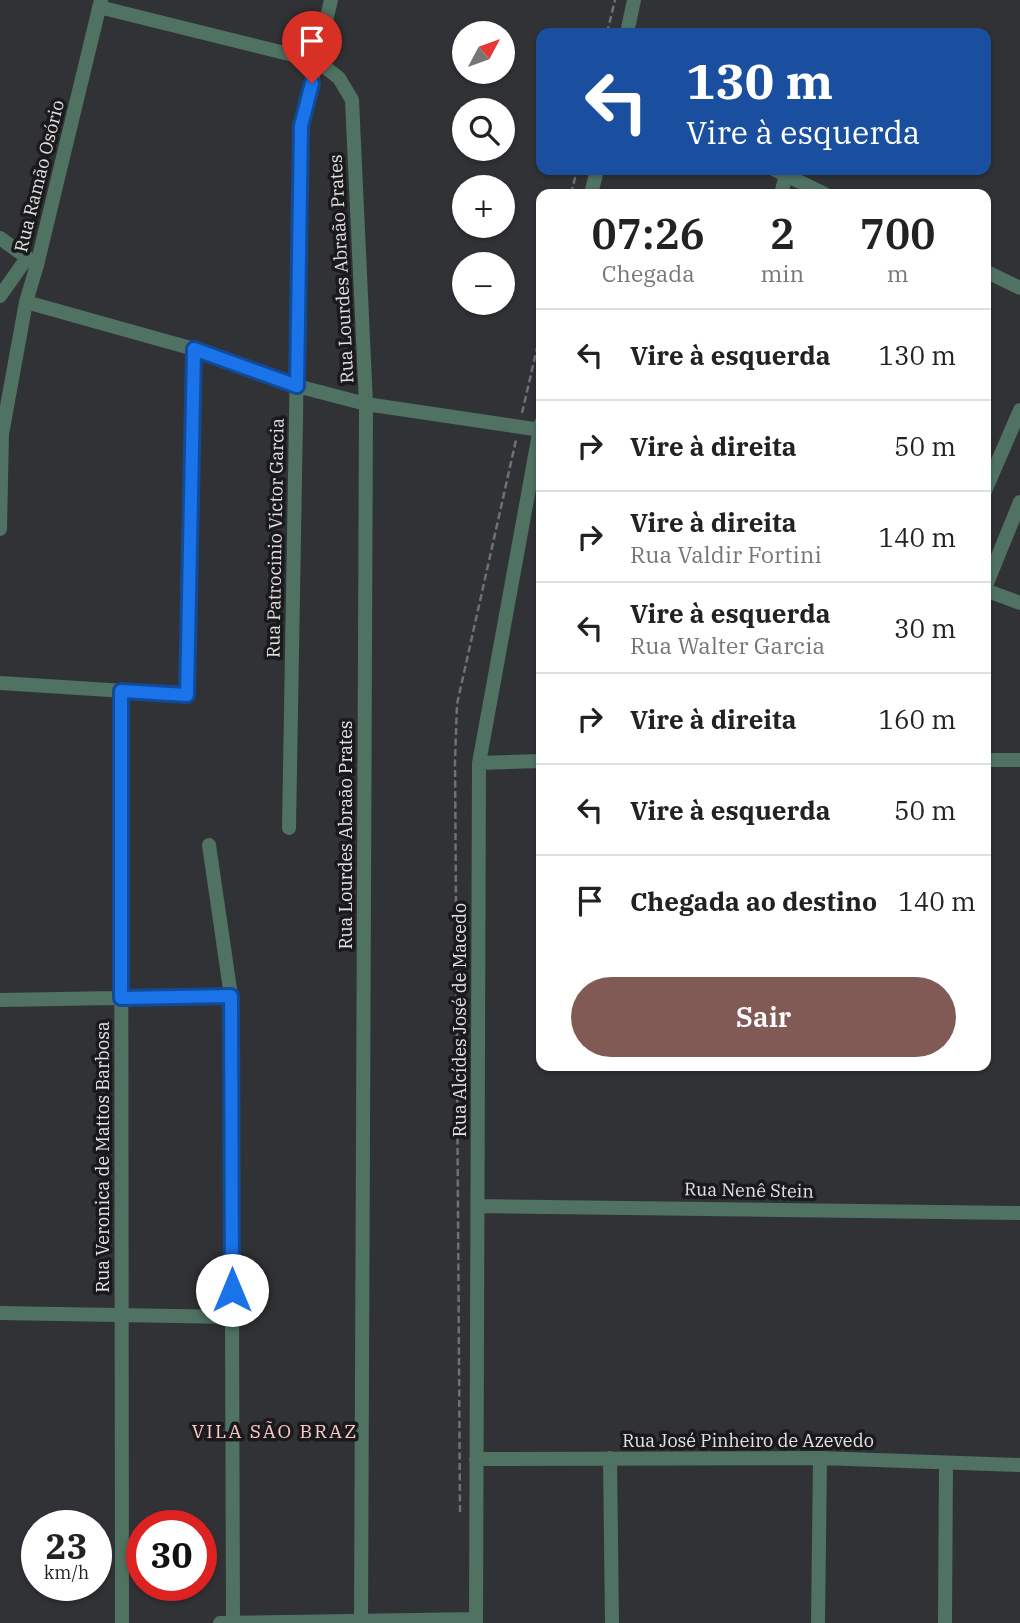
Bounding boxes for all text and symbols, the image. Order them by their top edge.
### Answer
pin [282,11,342,83]
north arrow [452,21,514,84]
map controls [452,21,515,315]
icon: arrive [293,22,331,60]
text: 130 m [686,49,833,112]
icon: left [571,56,662,147]
street label: Rua Ramão Osório [9,98,69,254]
button: search [452,98,515,161]
text: Vire à esquerda [686,111,920,153]
street label: Rua Lourdes Abraão Prates [324,154,358,384]
button: + [452,175,515,238]
text: 07:26 [592,206,705,261]
text: 2 [770,206,795,261]
text: 700 [860,206,935,261]
button: − [452,252,515,315]
text: Chegada [602,258,695,288]
text: min [760,258,804,288]
text: m [887,258,909,288]
icon: left [571,336,609,374]
text: Vire à esquerda [630,338,831,372]
text: 130 m [878,338,956,372]
street label: Rua Patrocinio Victor Garcia [261,418,289,658]
icon: right [571,427,609,465]
text: Vire à direita [630,429,797,463]
text: 50 m [894,429,956,463]
text: Vire à direita [630,505,797,539]
icon: right [571,518,609,556]
text: 140 m [878,520,956,554]
text: Rua Valdir Fortini [630,539,822,569]
text: Vire à esquerda [630,596,831,630]
icon: left [571,609,609,647]
text: 30 m [894,611,956,645]
text: Rua Walter Garcia [630,630,825,660]
icon: right [571,700,609,738]
text: Vire à direita [630,702,797,736]
text: 160 m [878,702,956,736]
street label: Rua Lourdes Abraão Prates [334,720,357,950]
icon: left [571,791,609,829]
text: Vire à esquerda [630,793,831,827]
text: 50 m [894,793,956,827]
icon: arrive [571,882,609,920]
text: Chegada ao destino [630,884,877,918]
text: 140 m [898,884,976,918]
street label: Rua Alcídes José de Macedo [448,903,471,1137]
button: Sair [571,977,956,1057]
street label: Rua Veronica de Mattos Barbosa [91,1021,114,1293]
street label: Rua Nenê Stein [684,1177,814,1203]
position arrow [195,1253,269,1327]
district label: VILA SÃO BRAZ [192,1419,358,1443]
street label: Rua José Pinheiro de Azevedo [622,1429,874,1452]
speed limit sign: 30 [126,1510,217,1601]
text: 23 [45,1523,88,1569]
text: km/h [44,1561,89,1584]

